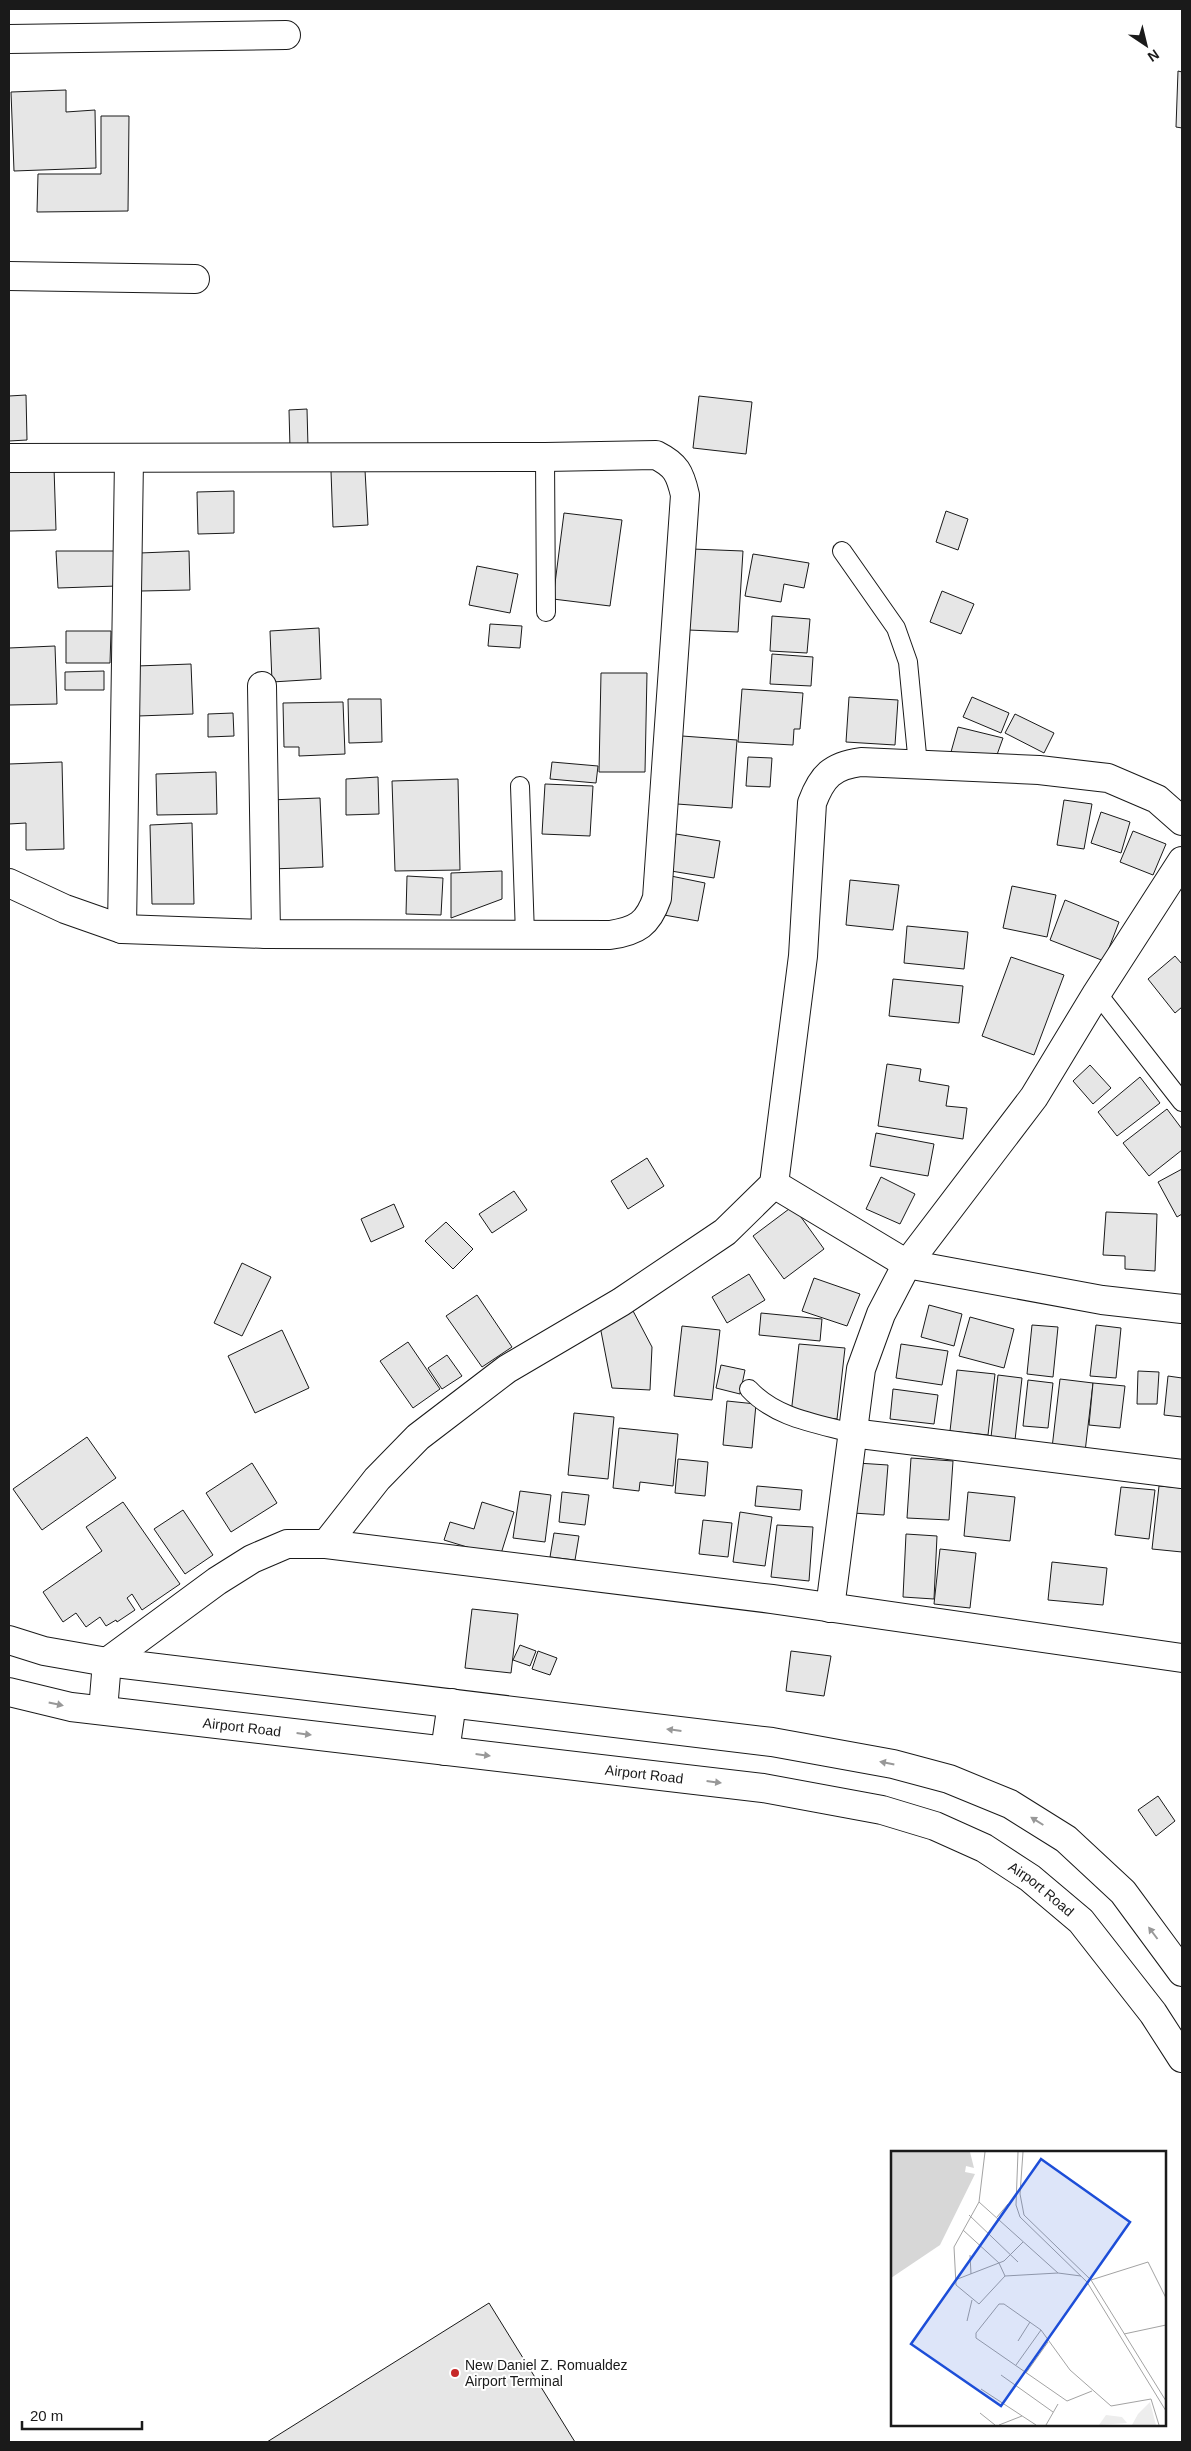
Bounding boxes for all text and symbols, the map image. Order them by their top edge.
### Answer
north arrow [1121,20,1171,70]
text: N [1145,46,1162,65]
one-way arrow [48,1700,64,1708]
street label: Airport Road [202,1715,282,1740]
one-way arrow [666,1726,682,1734]
one-way arrow [296,1730,312,1738]
one-way arrow [475,1751,491,1759]
one-way arrow [878,1759,894,1767]
street label: Airport Road [604,1762,684,1787]
one-way arrow [706,1778,722,1786]
one-way arrow [1031,1817,1044,1826]
street label: Airport Road [1006,1858,1077,1919]
one-way arrow [1148,1926,1158,1940]
inset map [891,2151,1166,2426]
place label: New Daniel Z. Romualdez Airport Terminal [465,2357,628,2389]
marker: New Daniel Z. Romualdez Airport Terminal [449,2367,461,2379]
scale bar [22,2398,142,2430]
text: 20 m [30,2407,63,2424]

